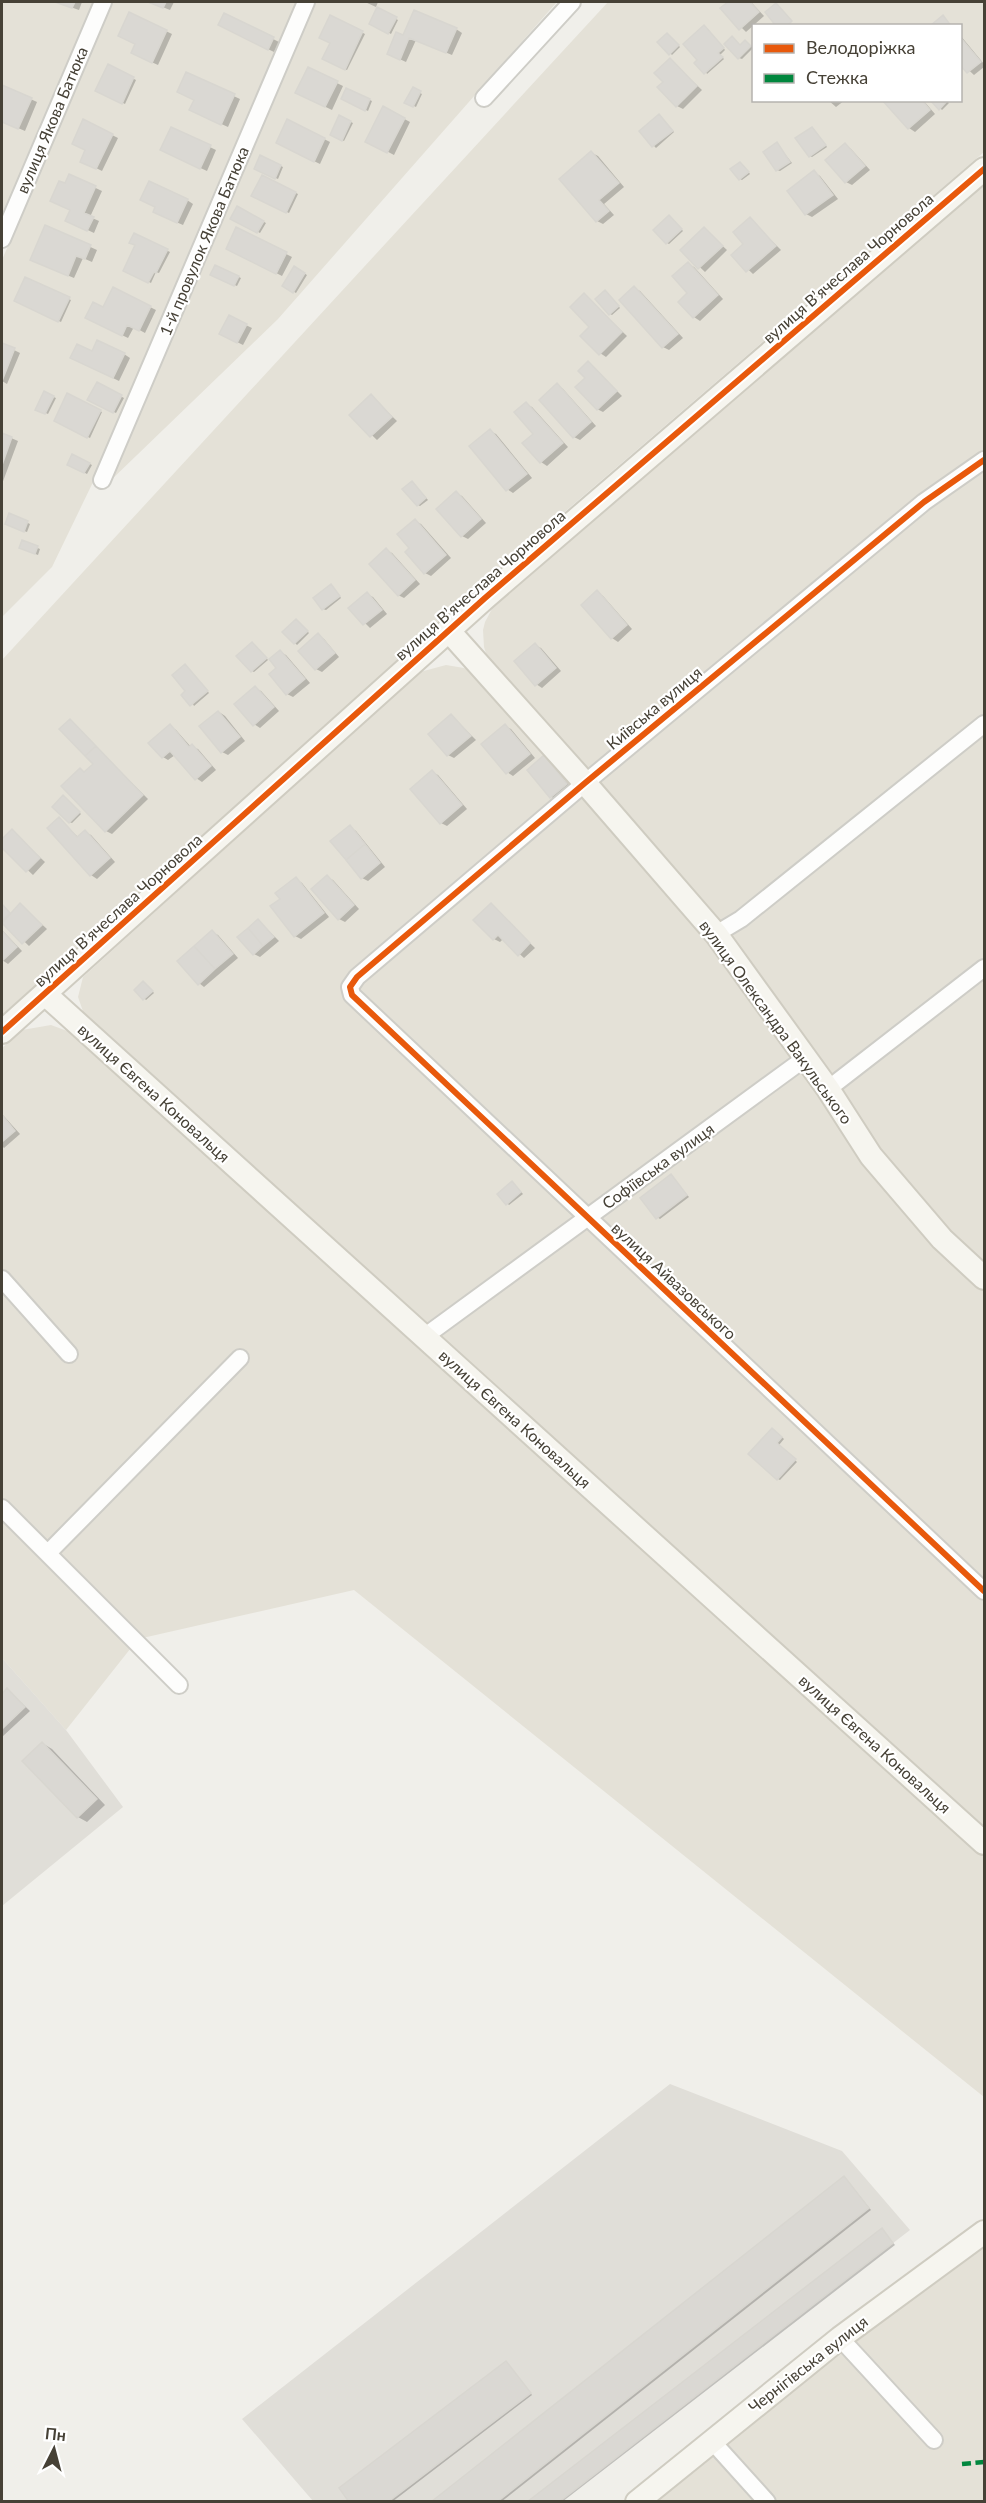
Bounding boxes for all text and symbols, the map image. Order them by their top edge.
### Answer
legend [752,24,962,102]
text: Велодоріжка [806,36,915,58]
street label: вулиця Якова Батюка [12,44,91,196]
text: Стежка [806,66,868,88]
street label: 1-й провулок Якова Батюка [155,143,252,338]
street label: вулиця Вʼячеслава Чорновола [759,189,937,347]
street label: вулиця Вʼячеслава Чорновола [391,506,569,664]
street label: Київська вулиця [602,662,705,753]
street label: вулиця Вʼячеслава Чорновола [30,829,205,990]
street label: вулиця Олександра Вакульського [696,916,857,1127]
street label: вулиця Євгена Коновальця [75,1019,234,1166]
street label: Софіївська вулиця [598,1119,717,1213]
street label: вулиця Айвазовського [608,1218,740,1343]
street label: вулиця Євгена Коновальця [436,1345,595,1492]
street label: вулиця Євгена Коновальця [796,1670,955,1817]
street label: Чернігівська вулиця [744,2311,871,2416]
north arrow [24,2419,84,2479]
text: Пн [44,2423,67,2444]

